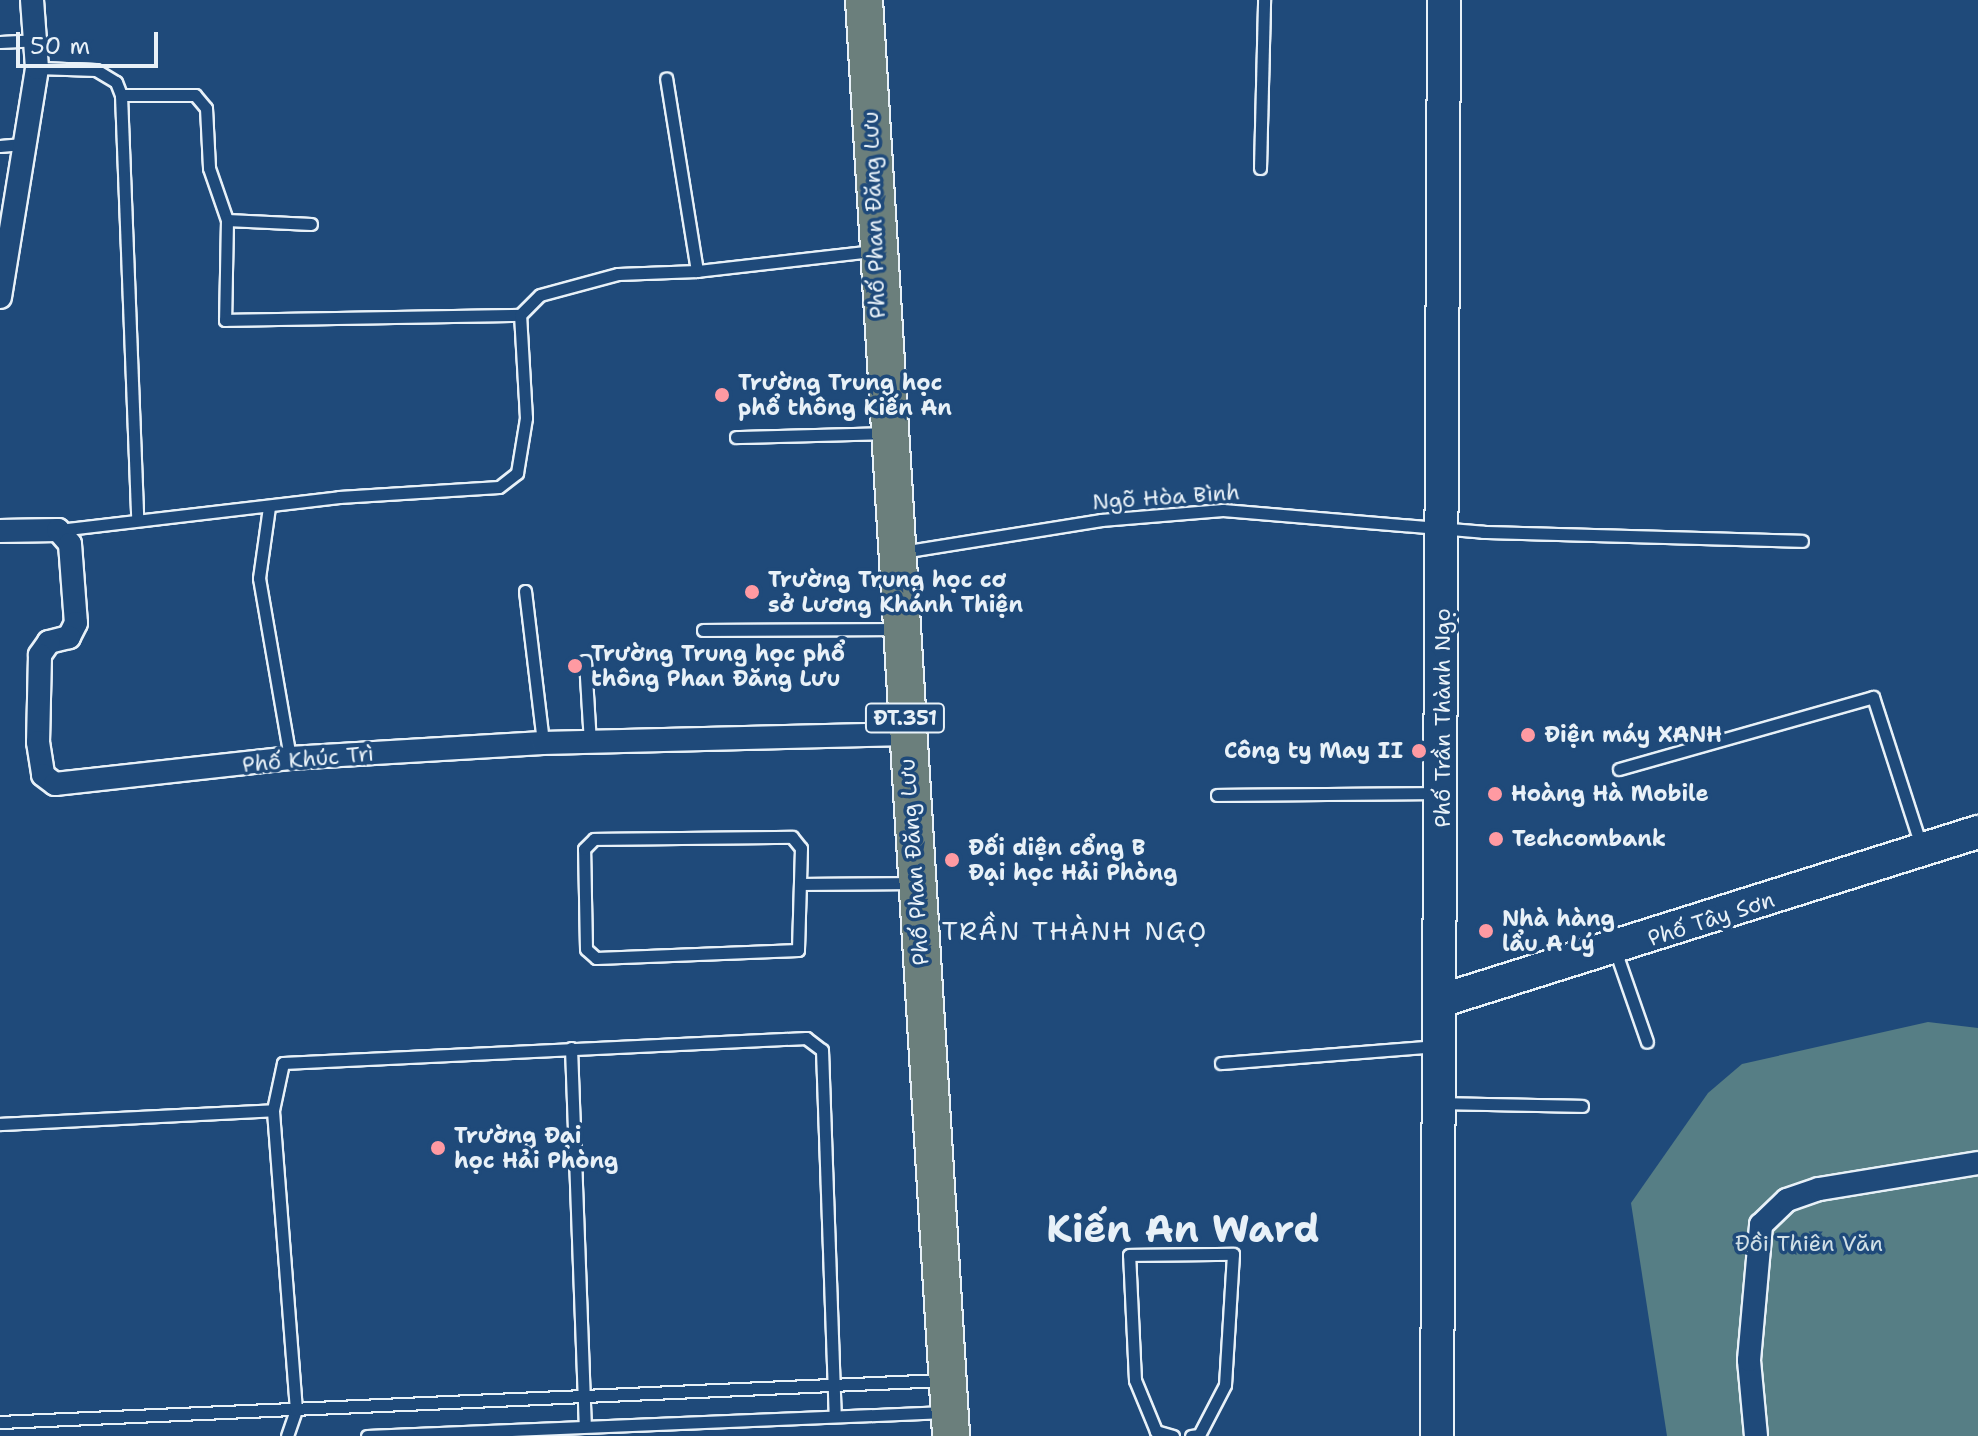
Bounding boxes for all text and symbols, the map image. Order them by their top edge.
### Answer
scale bar [20,16,162,66]
text: 50 m [30,30,90,62]
street label: Phố Phan Đăng Lưu [857,111,891,319]
place label: Trường Trung học phổ thông Kiến An [738,369,952,420]
marker: Trường Trung học phổ thông Kiến An [713,386,731,404]
street label: Ngõ Hòa Bình [1091,479,1241,515]
place label: Trường Trung học cơ sở Lương Khánh Thiện [768,566,1023,618]
marker: Trường Trung học cơ sở Lương Khánh Thiện [743,583,761,601]
street label: Phố Trần Thành Ngọ [1430,608,1456,828]
place label: Trường Trung học phổ thông Phan Đăng Lưu [591,640,845,692]
marker: Trường Trung học phổ thông Phan Đăng Lưu [566,657,584,675]
road number: ĐT.351 [863,702,947,734]
place label: Điện máy XANH [1544,722,1722,748]
marker: Điện máy XANH [1519,726,1537,744]
place label: Công ty May II [1224,738,1403,764]
street label: Phố Khúc Trì [241,740,375,778]
marker: Công ty May II [1410,742,1428,760]
street label: Phố Phan Đăng Lưu [894,758,934,966]
place label: Hoàng Hà Mobile [1511,781,1709,807]
marker: Hoàng Hà Mobile [1486,785,1504,803]
place label: Techcombank [1512,826,1666,852]
marker: Techcombank [1487,830,1505,848]
place label: Đối diện cổng B Đại học Hải Phòng [968,834,1177,886]
marker: Đối diện cổng B Đại học Hải Phòng [943,851,961,869]
street label: Phố Tây Sơn [1644,886,1778,952]
place label: Nhà hàng lẩu A Lý [1502,905,1615,956]
district label: TRẦN THÀNH NGỌ [942,915,1208,947]
marker: Nhà hàng lẩu A Lý [1477,922,1495,940]
place label: Trường Đại học Hải Phòng [454,1122,618,1174]
marker: Trường Đại học Hải Phòng [429,1139,447,1157]
district label: Kiến An Ward [1046,1206,1320,1252]
park label: Đồi Thiên Văn [1735,1231,1883,1257]

